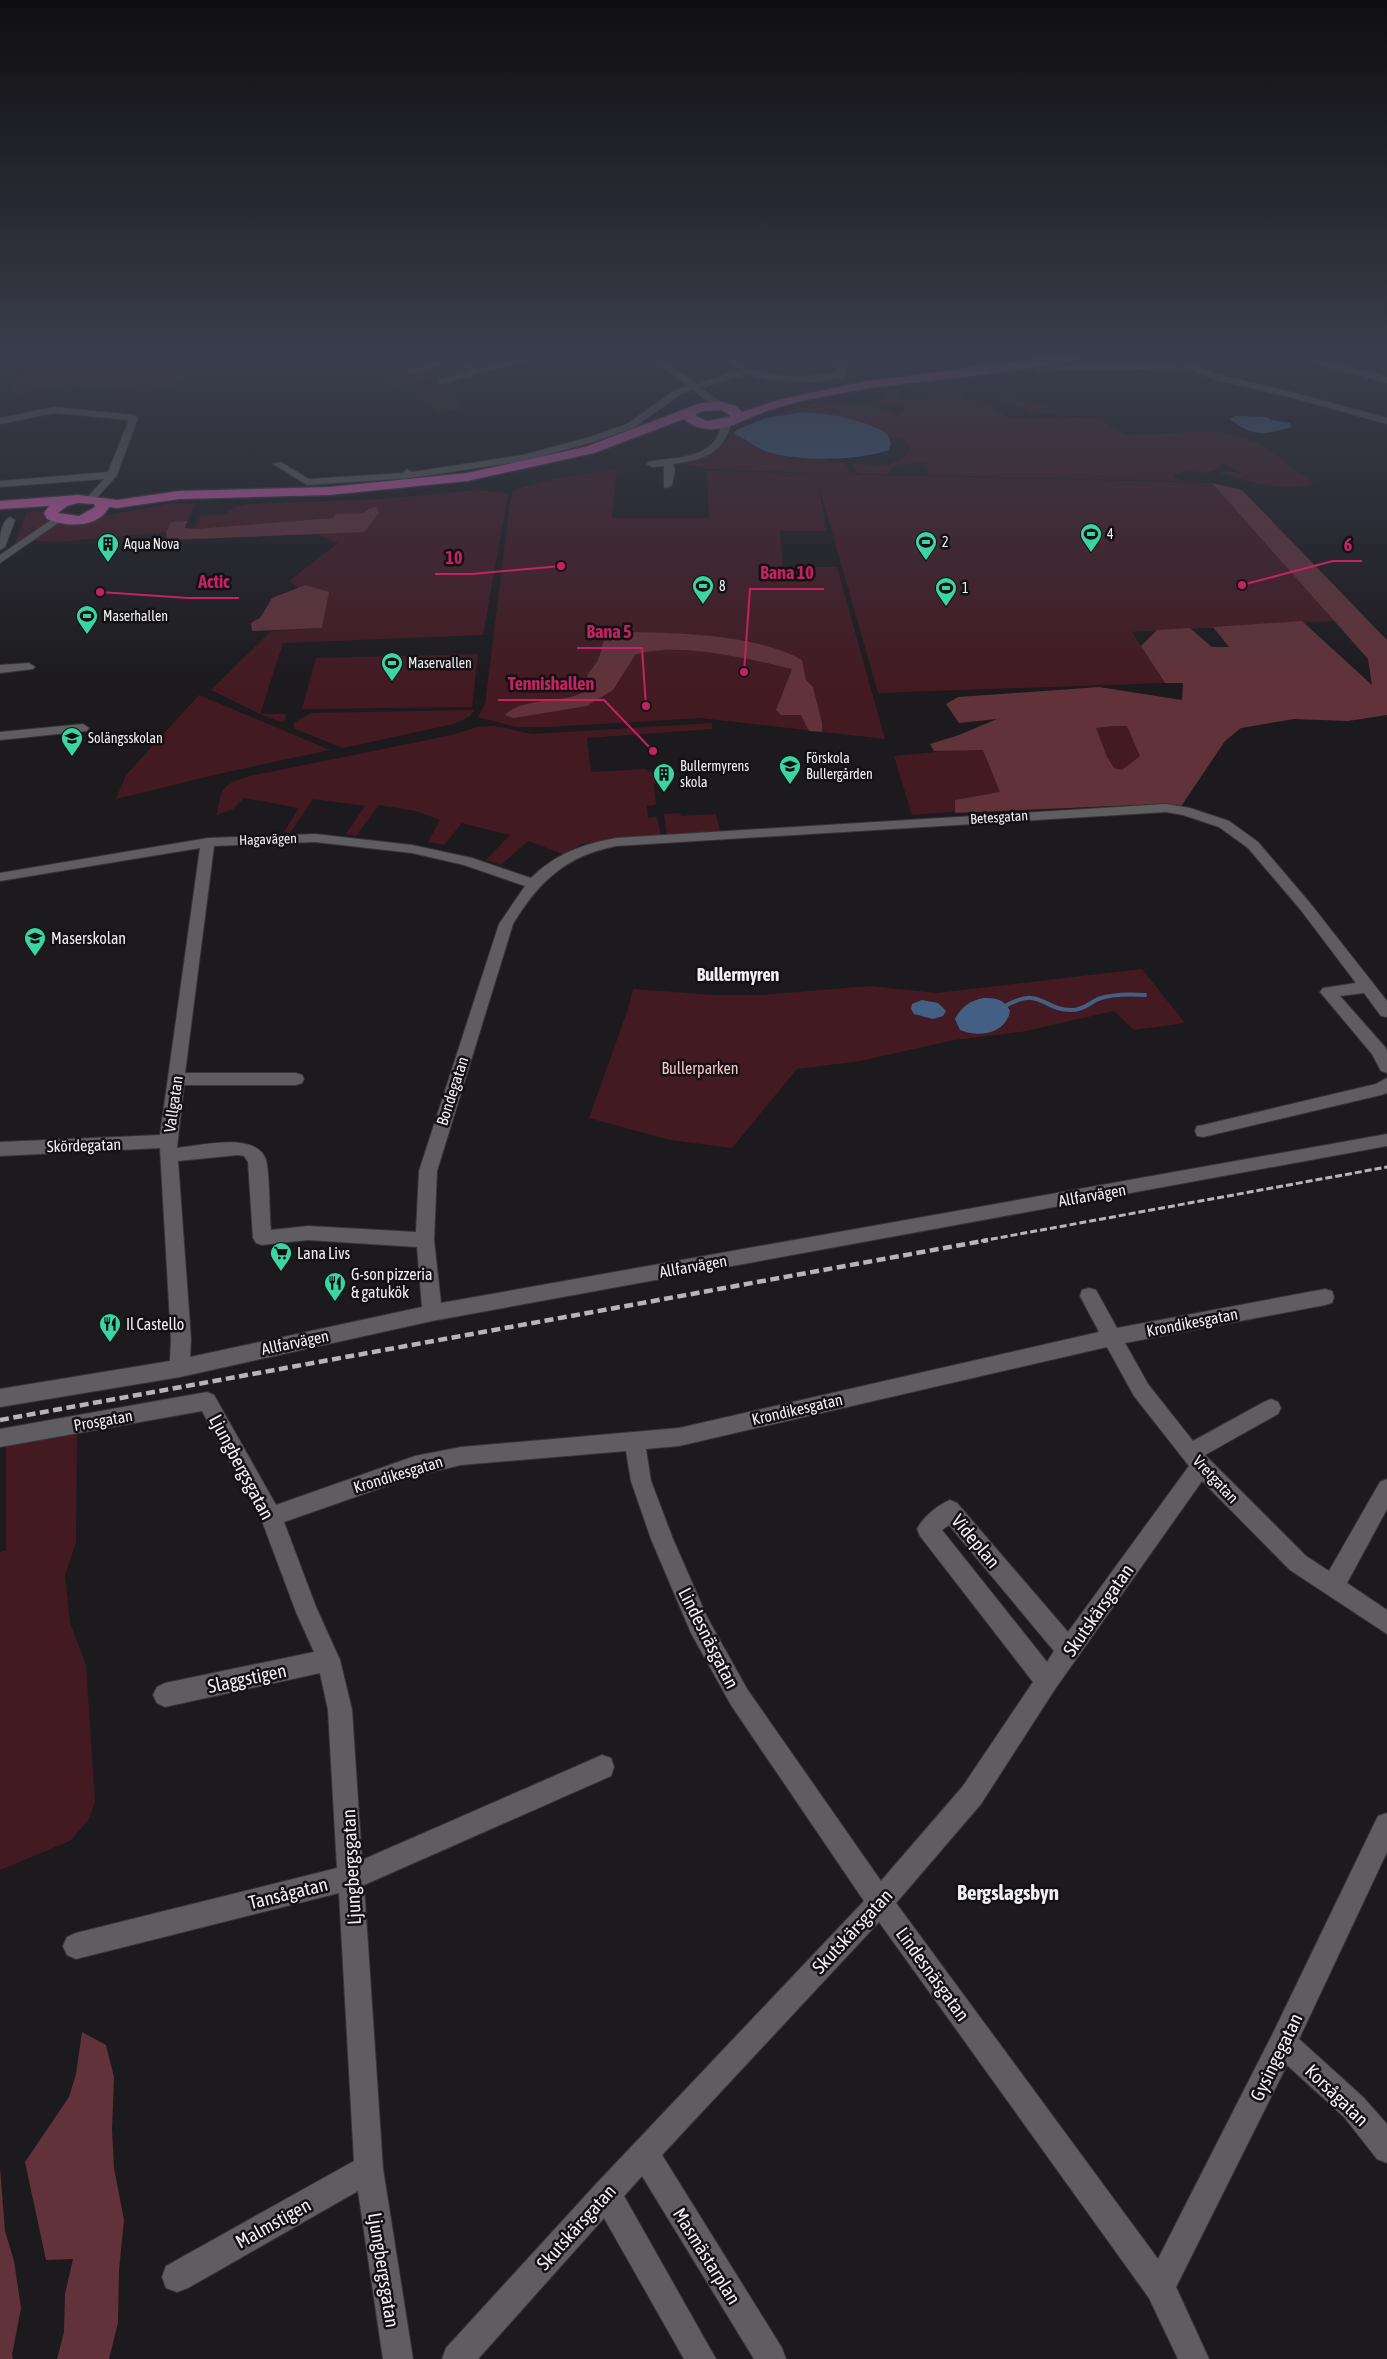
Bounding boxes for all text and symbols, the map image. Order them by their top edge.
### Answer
sports icon: 4 [1079,522,1103,553]
place label: 4 [1107,526,1114,542]
callout: 6 [1333,528,1362,561]
sports icon: 2 [914,530,938,561]
building icon: Aqua Nova [96,532,120,563]
place label: 2 [942,534,949,550]
text: 6 [1344,534,1352,555]
place label: Aqua Nova [124,536,180,552]
callout: 10 [435,541,472,574]
text: 10 [446,547,462,568]
callout: Bana 10 [750,556,824,589]
text: Bana 10 [760,562,814,583]
callout: Actic [188,565,239,598]
text: Actic [197,571,230,592]
sports icon: 8 [691,574,715,605]
sports icon: 1 [934,576,958,607]
place label: 8 [719,578,726,594]
place label: 1 [962,580,969,596]
sports icon: Maserhallen [75,604,99,635]
place label: Maserhallen [103,608,168,624]
callout: Bana 5 [577,615,642,648]
text: Bana 5 [587,621,631,642]
sports icon: Maservallen [380,651,404,682]
place label: Maservallen [408,655,472,671]
callout: Tennishallen [498,667,604,700]
text: Tennishallen [508,673,594,694]
school or university icon: Solängsskolan [60,726,84,757]
place label: Solängsskolan [88,730,163,746]
place label: Förskola Bullergården [806,750,873,782]
school or university icon: Förskola Bullergården [778,754,802,785]
place label: Bullermyrens skola [680,758,749,790]
building icon: Bullermyrens skola [652,762,676,793]
street label: Betesgatan [970,807,1028,827]
street label: Hagavägen [239,830,297,848]
school or university icon: Maserskolan [23,926,47,957]
place label: Maserskolan [51,929,126,947]
district label: Bullermyren [697,964,780,985]
street label: Bondegatan [432,1054,473,1128]
park label: Bullerparken [661,1059,739,1078]
street label: Vallgatan [160,1075,187,1134]
street label: Skördegatan [47,1135,121,1156]
street label: Allfarvägen [1057,1180,1127,1211]
supermarket icon: Lana Livs [269,1241,293,1272]
place label: Lana Livs [297,1244,350,1262]
street label: Allfarvägen [658,1251,728,1282]
place label: G-son pizzeria & gatukök [351,1265,432,1302]
restaurant icon: G-son pizzeria & gatukök [323,1271,347,1302]
street label: Krondikesgatan [1145,1304,1239,1341]
restaurant icon: Il Castello [98,1312,122,1343]
place label: Il Castello [126,1315,184,1333]
street label: Allfarvägen [260,1326,331,1359]
street label: Krondikesgatan [750,1390,844,1429]
street label: Prosgatan [72,1406,134,1435]
street label: Ljungbergsgatan [205,1411,279,1523]
street label: Krondikesgatan [351,1452,445,1497]
street label: Vretgatan [1189,1452,1242,1507]
street label: Videplan [947,1510,1005,1572]
street label: Skutskärsgatan [1058,1560,1138,1660]
street label: Lindesnäsgatan [674,1584,744,1692]
street label: Slaggstigen [206,1659,288,1697]
street label: Ljungbergsgatan [337,1809,365,1925]
street label: Tansågatan [246,1873,330,1913]
district label: Bergslagsbyn [957,1880,1059,1904]
street label: Skutskärsgatan [807,1884,897,1978]
street label: Lindesnäsgatan [892,1923,974,2025]
street label: Gysingegatan [1245,2010,1307,2104]
street label: Korsågatan [1301,2060,1373,2130]
street label: Skutskärsgatan [532,2180,620,2274]
street label: Malmstigen [232,2193,314,2253]
street label: Masmästarplan [669,2204,745,2308]
street label: Ljungbergsgatan [364,2211,404,2329]

